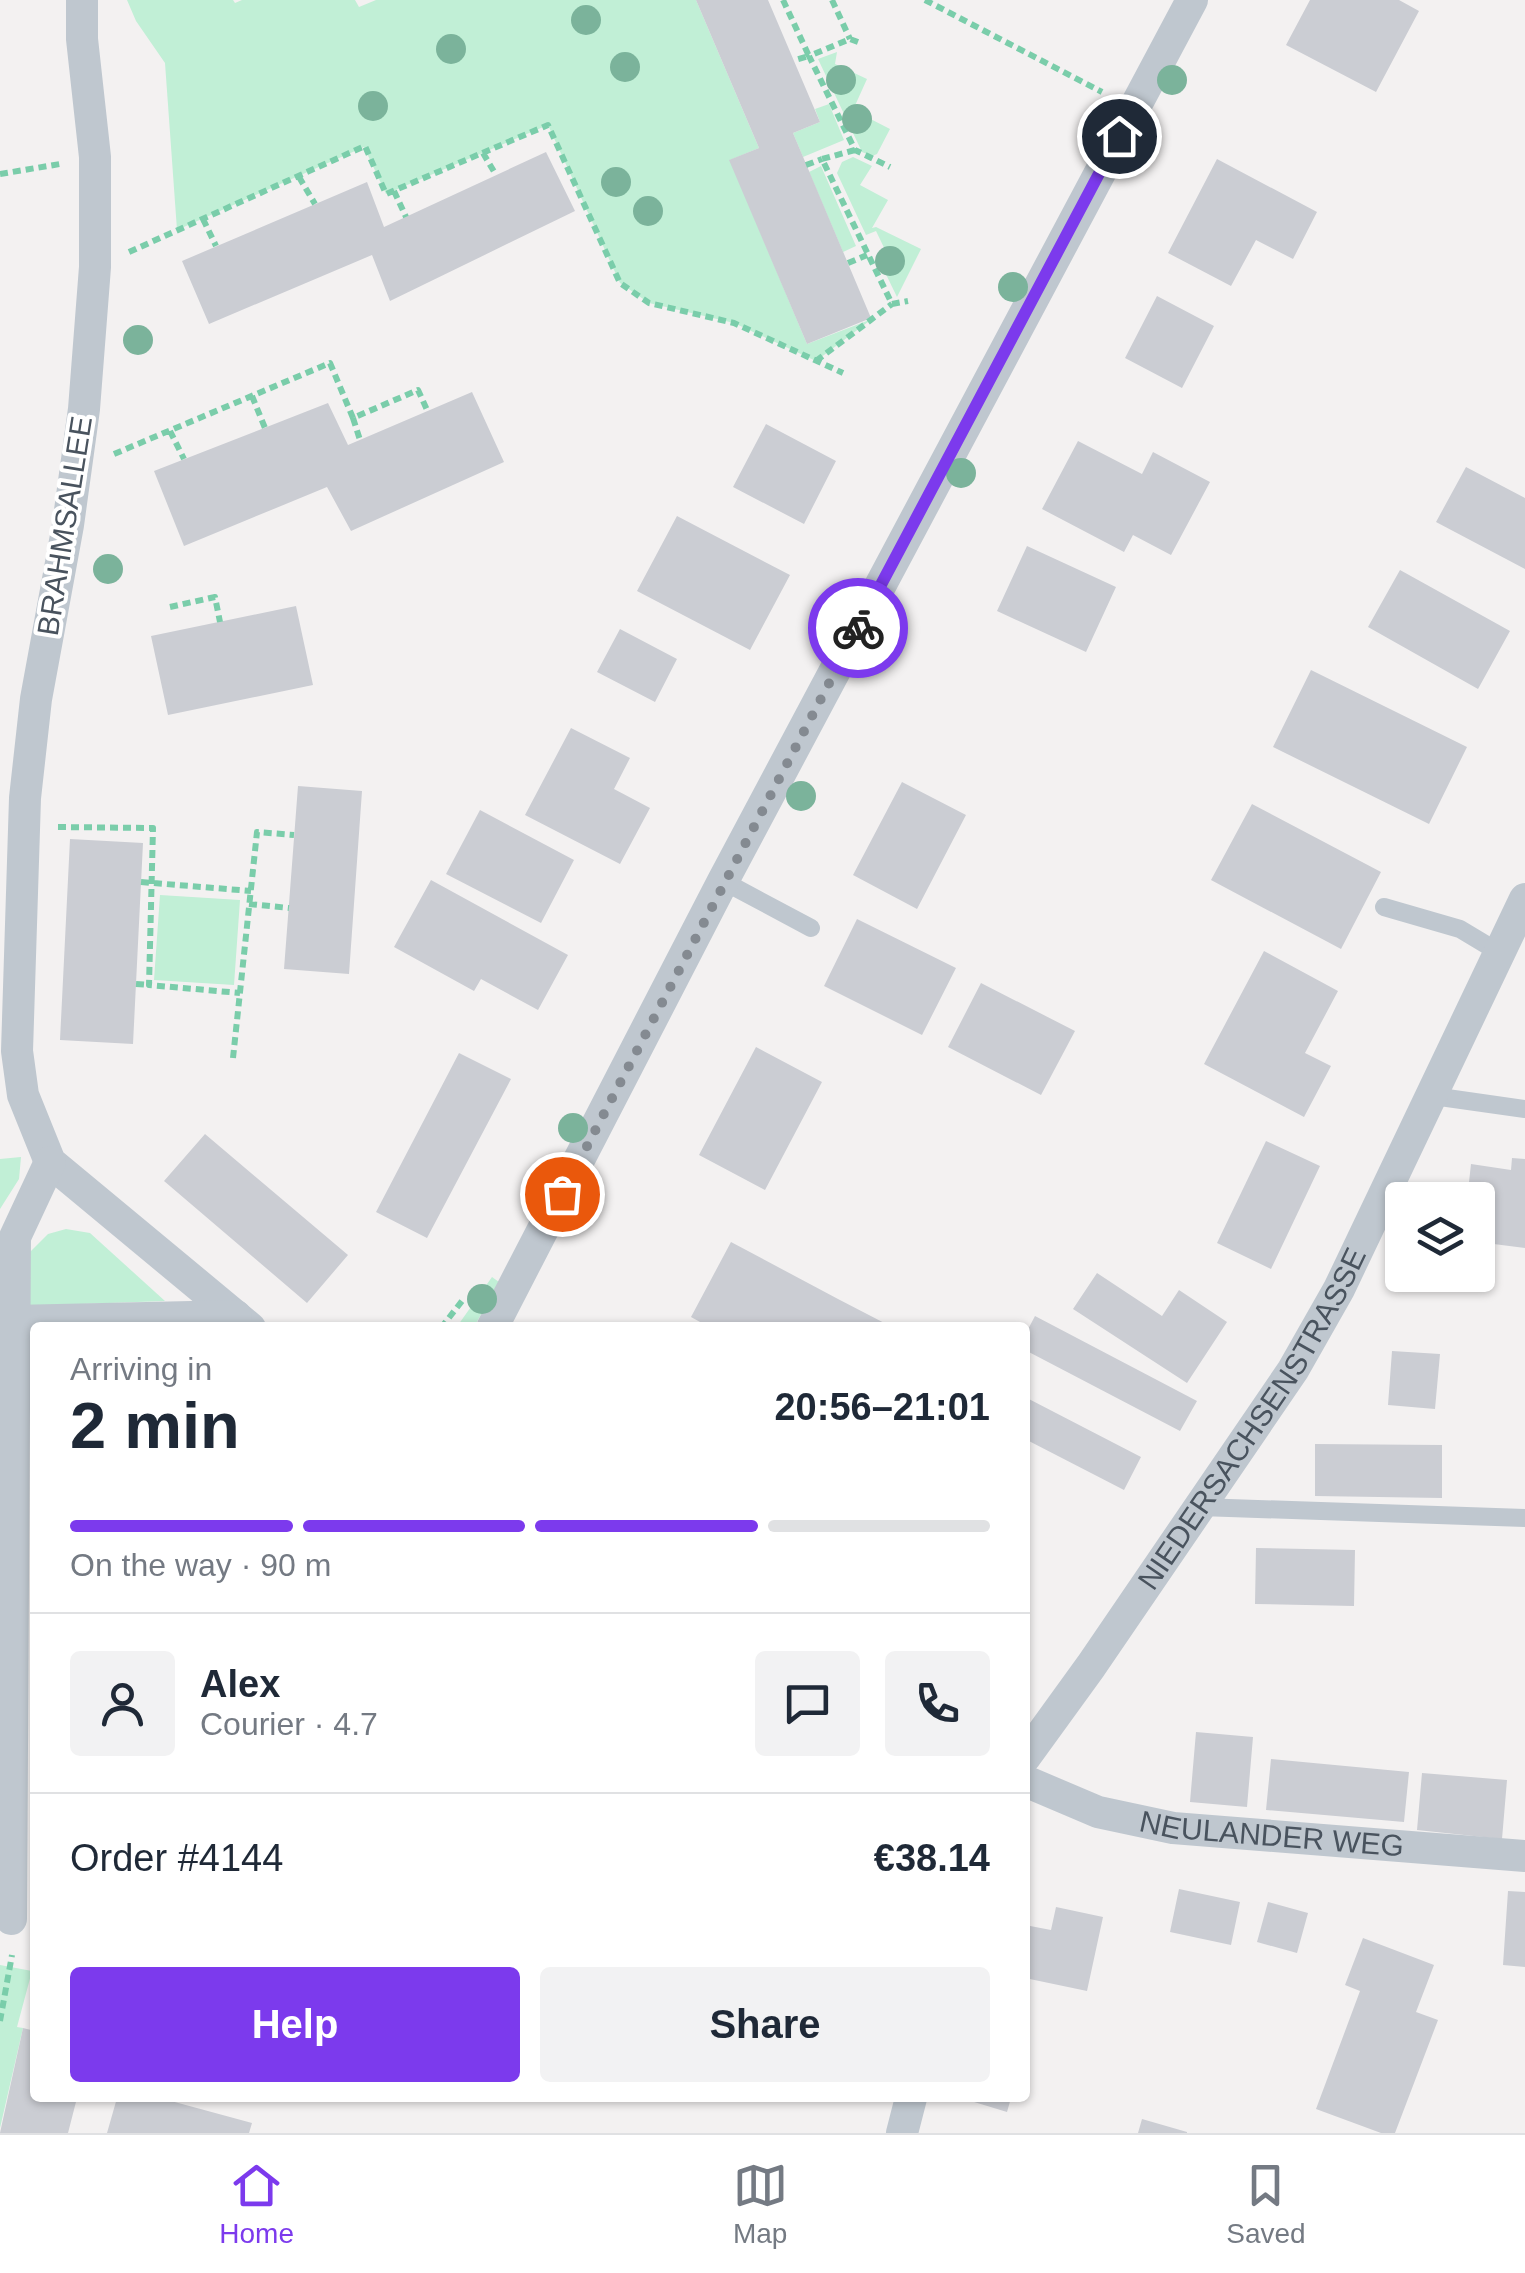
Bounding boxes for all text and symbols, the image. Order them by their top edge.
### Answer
pin [1077,94,1162,179]
icon: home [1092,109,1147,164]
street label: BRAHMSALLEE [31,414,98,638]
courier [808,578,908,678]
icon: bike [831,601,886,656]
pin [520,1152,605,1237]
icon: bag [535,1167,590,1222]
map controls [1385,1182,1495,1292]
button: layers [1385,1182,1495,1292]
street label: NIEDERSACHSENSTRASSE [1131,1243,1372,1595]
text: Arriving in [70,1351,212,1387]
text: 20:56–21:01 [774,1386,990,1428]
text: 2 min [70,1389,240,1462]
text: On the way · 90 m [70,1547,331,1583]
button: person [70,1651,175,1756]
button: chat [755,1651,860,1756]
button: phone [885,1651,990,1756]
text: Alex [200,1663,280,1705]
text: Courier · 4.7 [200,1706,378,1742]
street label: NEULANDER WEG [1137,1804,1405,1862]
text: Order #4144 [70,1837,283,1879]
text: €38.14 [874,1837,990,1879]
button: Help [70,1967,520,2082]
button: Share [540,1967,990,2082]
tab: Home [219,2158,294,2250]
tab: Map [733,2158,788,2250]
tab: Saved [1226,2158,1306,2250]

